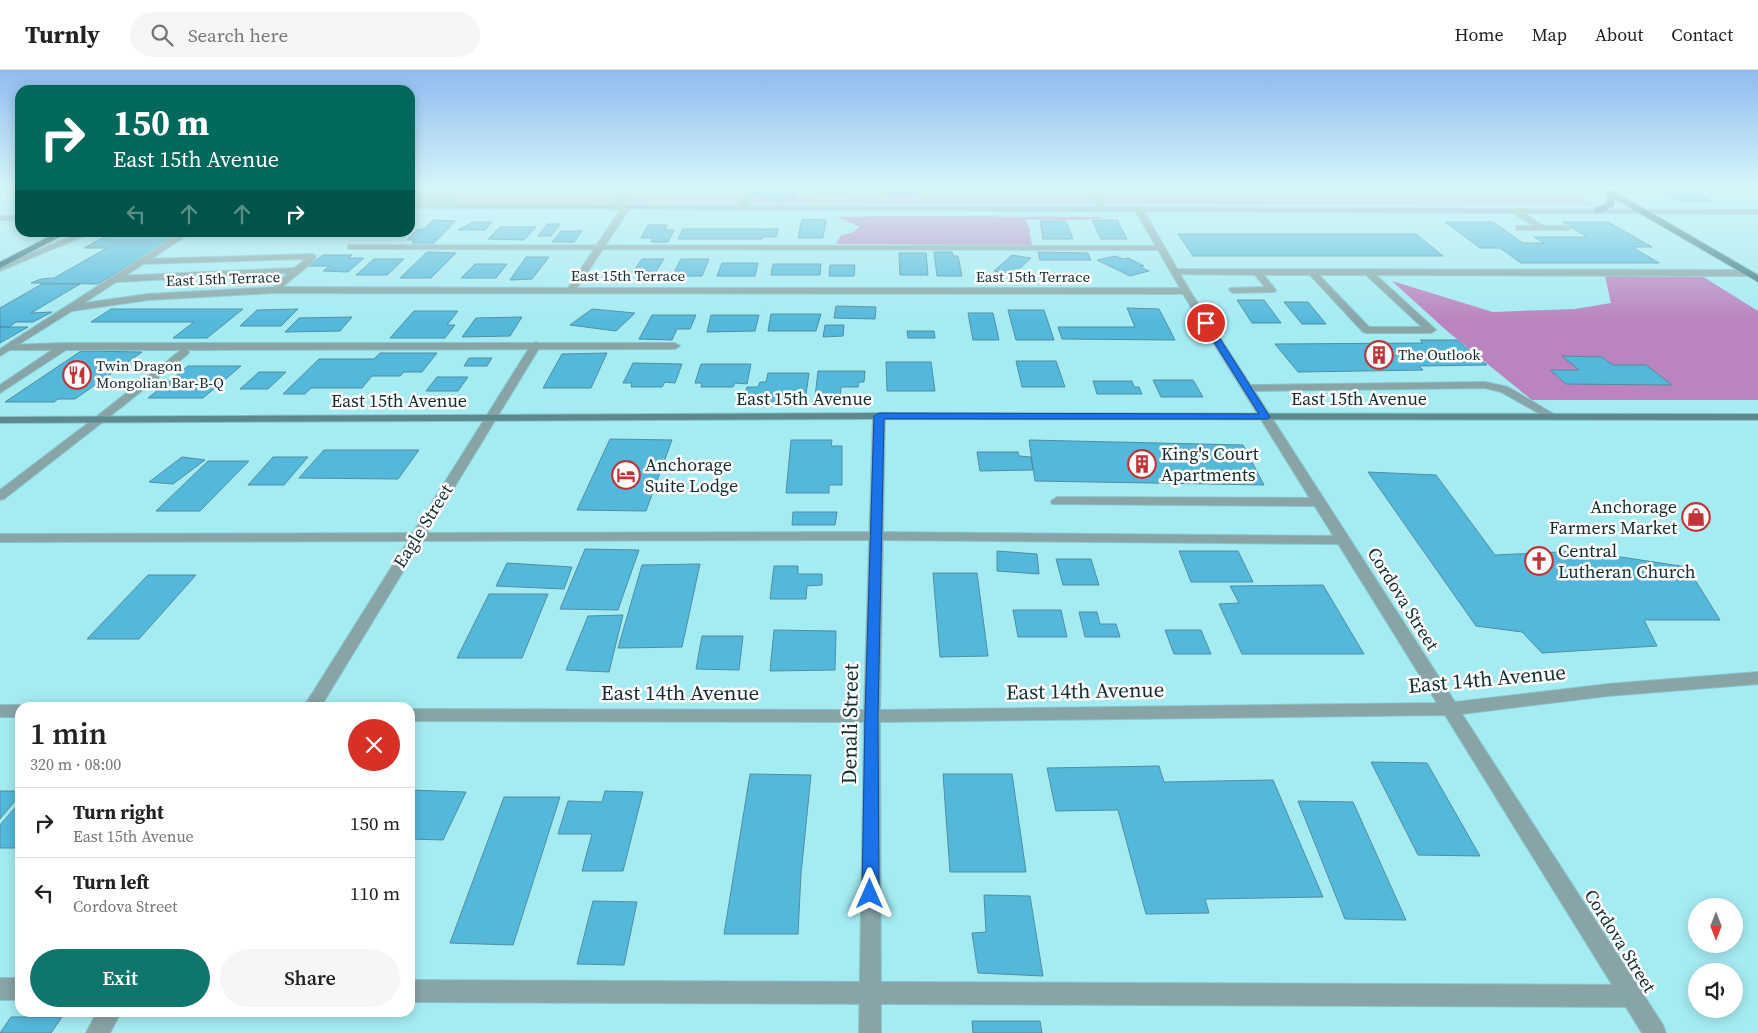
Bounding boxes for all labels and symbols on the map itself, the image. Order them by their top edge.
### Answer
street label: East 15th Terrace [571,265,686,286]
street label: East 15th Terrace [165,266,281,291]
street label: East 15th Terrace [976,266,1091,287]
pin [1185,302,1227,344]
building icon: The Outlook [1364,340,1394,370]
place label: The Outlook [1398,344,1481,365]
place label: Twin Dragon Mongolian Bar-B-Q [96,355,224,393]
restaurant icon: Twin Dragon Mongolian Bar-B-Q [62,360,92,390]
street label: East 15th Avenue [736,386,872,411]
street label: East 15th Avenue [1291,386,1427,411]
street label: East 15th Avenue [331,388,467,413]
place label: King's Court Apartments [1161,441,1259,487]
building icon: King's Court Apartments [1127,449,1157,479]
place label: Anchorage Suite Lodge [645,452,738,498]
hotel icon: Anchorage Suite Lodge [611,460,641,490]
street label: Eagle Street [387,479,458,572]
place label: Anchorage Farmers Market [1549,494,1677,540]
shop icon: Anchorage Farmers Market [1681,502,1711,532]
place label: Central Lutheran Church [1558,538,1696,584]
street label: Cordova Street [1362,542,1445,655]
church icon: Central Lutheran Church [1524,546,1554,576]
street label: East 14th Avenue [1407,657,1567,700]
street label: Denali Street [834,663,865,785]
street label: East 14th Avenue [1006,675,1164,706]
street label: East 14th Avenue [601,678,759,707]
position arrow [843,867,895,919]
street label: Cordova Street [1579,884,1662,997]
north arrow [1688,898,1742,952]

